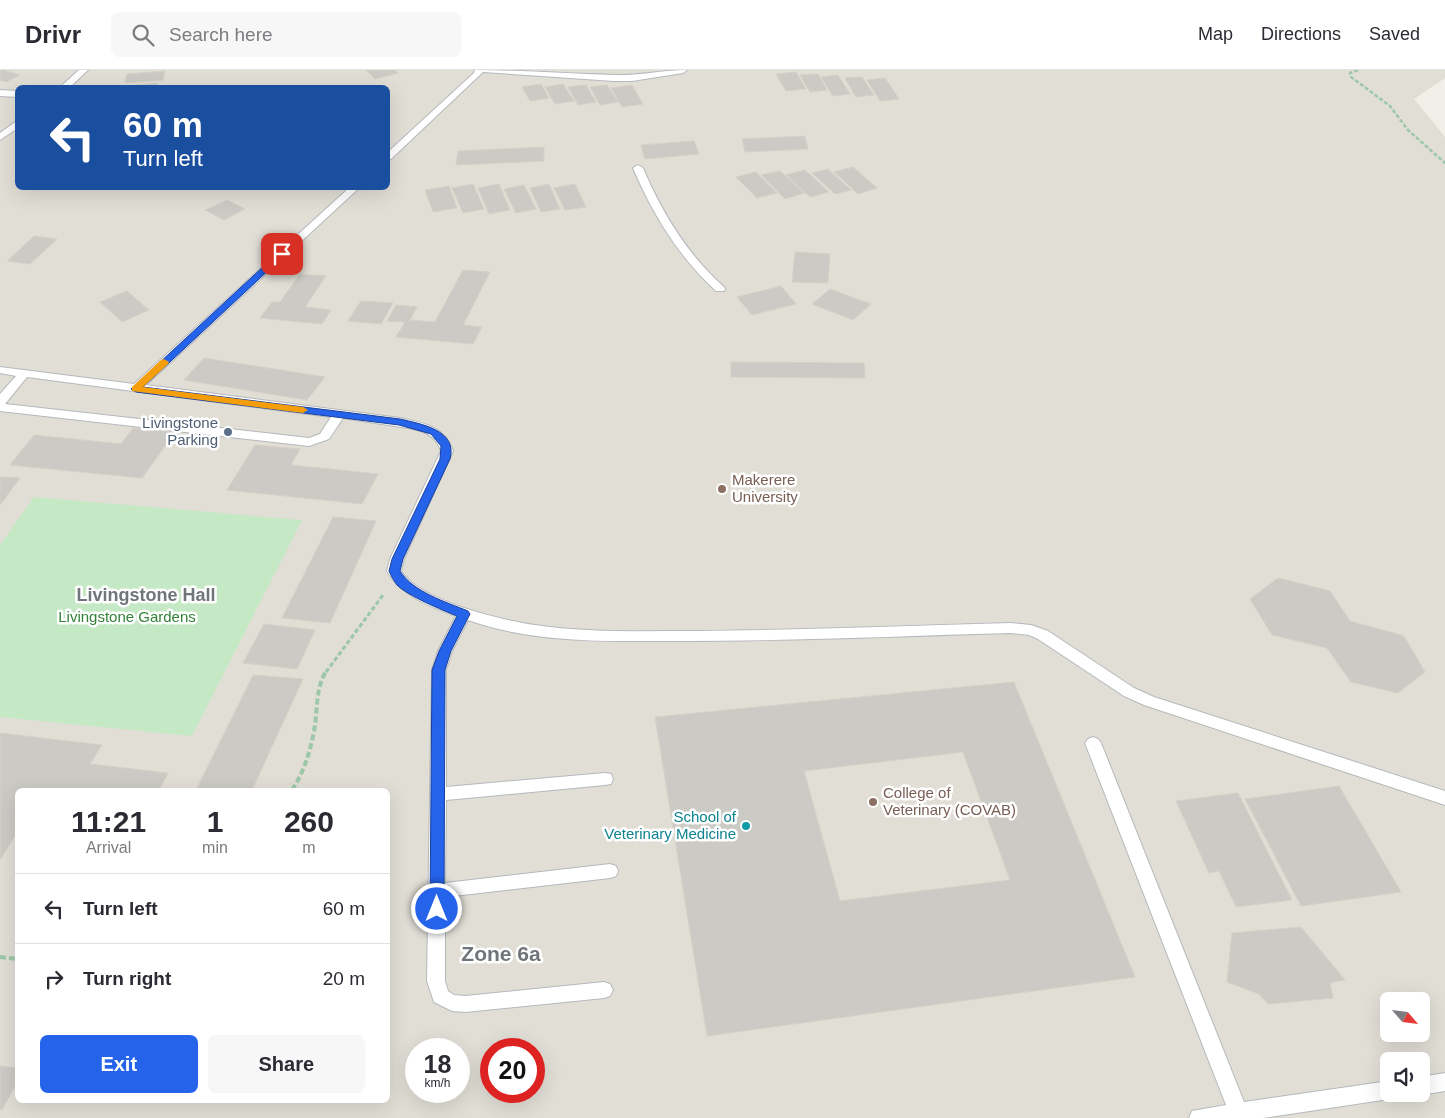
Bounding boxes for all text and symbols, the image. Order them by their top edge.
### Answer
search box [111,12,461,57]
text: Drivr [25,21,81,48]
icon: search [129,21,157,49]
text: Search here [169,24,273,45]
text: Map [1198,24,1233,44]
text: Directions [1261,24,1341,44]
text: Saved [1369,24,1420,44]
icon: left [40,105,105,170]
text: 60 m [123,105,203,144]
text: Turn left [123,146,203,171]
pin [261,233,303,275]
icon: arrive [268,240,296,268]
place label: Livingstone Parking [142,414,218,448]
marker: Livingstone Parking [222,426,234,438]
place label: Makerere University [732,471,798,505]
marker: Makerere University [716,483,728,495]
district label: Livingstone Hall [76,585,216,605]
park label: Livingstone Gardens [58,608,196,625]
place label: College of Veterinary (COVAB) [883,784,1016,818]
marker: College of Veterinary (COVAB) [867,796,879,808]
text: 11:21 [71,805,146,838]
text: 1 [207,805,223,838]
text: 260 [284,805,334,838]
place label: School of Veterinary Medicine [604,808,737,842]
marker: School of Veterinary Medicine [740,820,752,832]
text: Arrival [86,839,131,856]
text: min [202,839,228,856]
text: m [302,839,316,856]
position arrow [410,882,462,934]
icon: left [40,895,68,923]
text: Turn left [83,898,158,919]
text: 60 m [323,898,365,919]
district label: Zone 6a [461,942,541,965]
icon: right [40,965,68,993]
text: Turn right [83,968,171,989]
text: 20 m [323,968,365,989]
north arrow [1380,992,1430,1042]
map controls [1380,992,1430,1102]
button: Exit [40,1035,198,1093]
button: Share [208,1035,365,1093]
speed limit sign: 20 [480,1038,545,1103]
text: 18 [424,1050,451,1078]
button: sound [1380,1052,1430,1102]
text: km/h [424,1076,451,1090]

